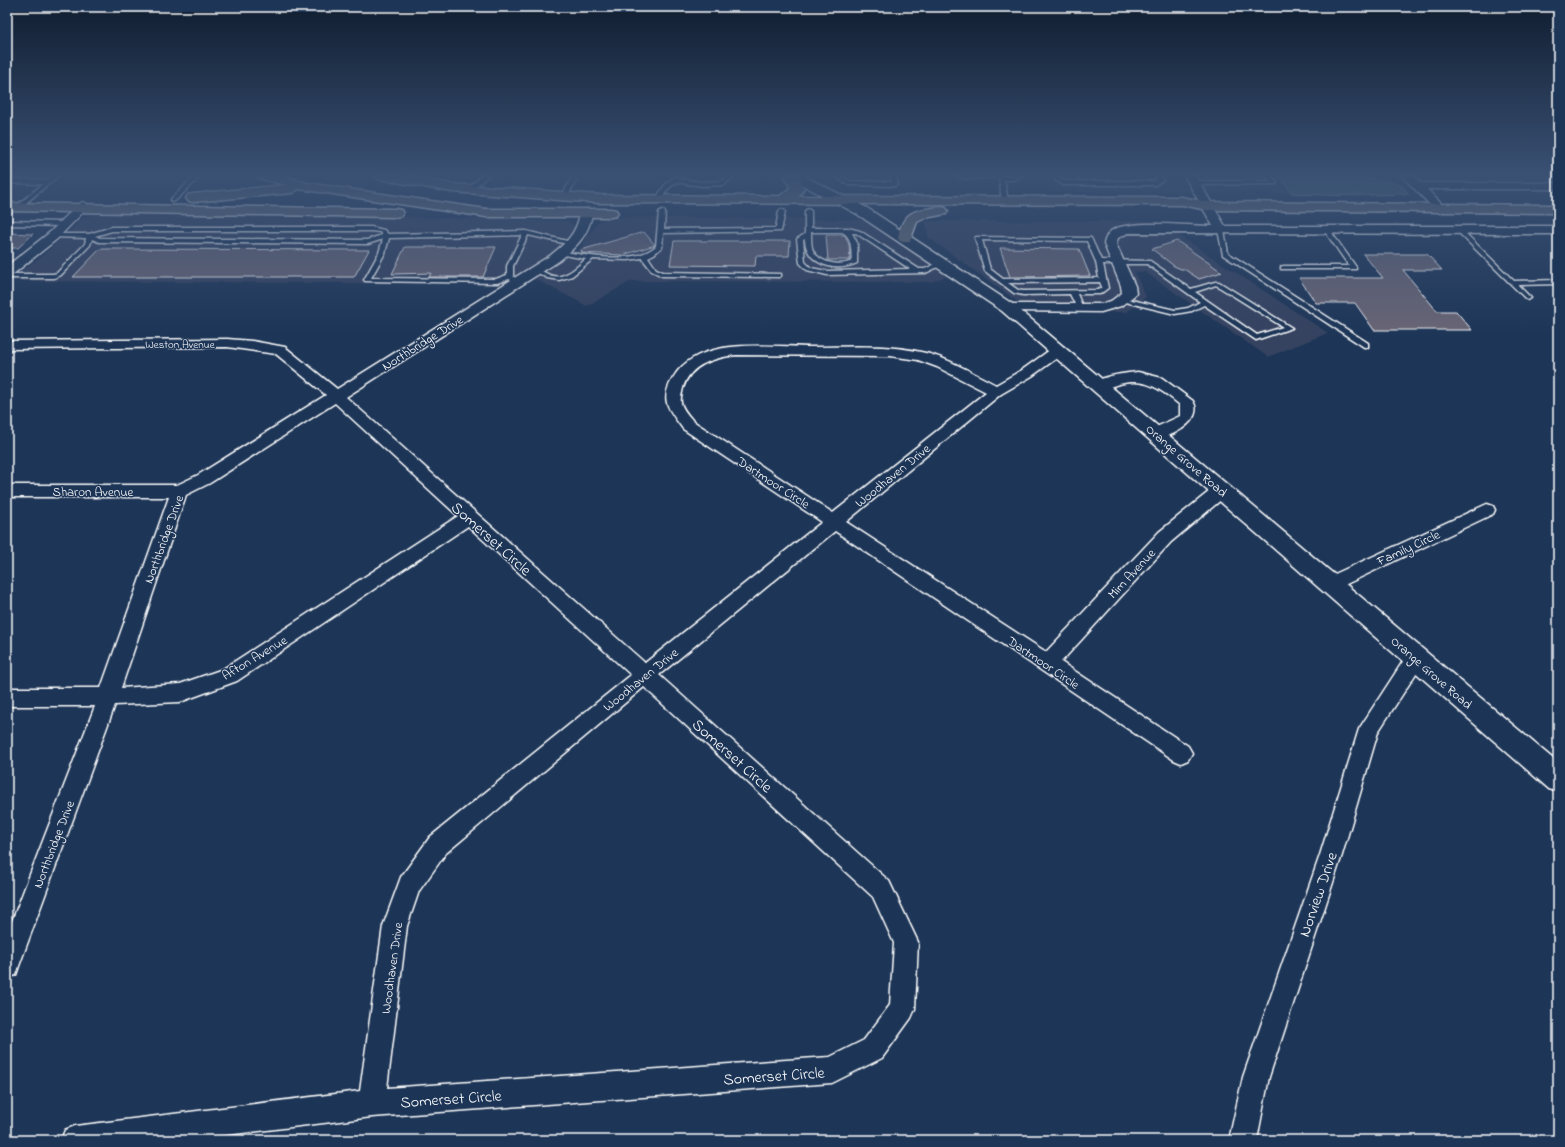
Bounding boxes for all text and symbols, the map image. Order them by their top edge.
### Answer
street label: Northbridge Drive [378,311,468,377]
street label: Weston Avenue [145,337,215,353]
street label: Orange Grove Road [1140,420,1231,503]
street label: Woodhaven Drive [851,440,935,513]
street label: Dartmoor Circle [732,452,813,514]
street label: Sharon Avenue [53,483,134,502]
street label: Northbridge Drive [140,493,190,587]
street label: Somerset Circle [445,497,537,583]
street label: Family Circle [1373,525,1444,573]
street label: Mim Avenue [1104,545,1160,603]
street label: Afton Avenue [219,631,291,685]
street label: Dartmoor Circle [1003,632,1083,694]
street label: Orange Grove Road [1385,632,1476,715]
street label: Woodhaven Drive [599,644,683,717]
street label: Somerset Circle [686,714,778,800]
street label: Northbridge Drive [29,798,81,892]
street label: Norview Drive [1293,848,1345,940]
street label: Woodhaven Drive [377,921,408,1015]
street label: Somerset Circle [723,1061,826,1093]
street label: Somerset Circle [400,1084,503,1116]

